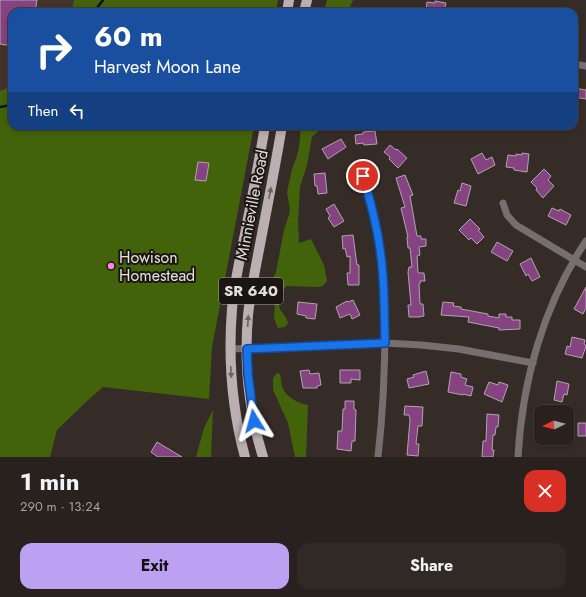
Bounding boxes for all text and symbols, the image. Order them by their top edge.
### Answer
text: 60 m [94,16,163,57]
icon: right [28,24,80,76]
text: Harvest Moon Lane [94,54,241,80]
text: Then [28,100,58,122]
icon: left [66,100,88,122]
street label: Minnieville Road [230,148,274,262]
pin [346,159,380,193]
icon: arrive [352,165,374,187]
one-way arrow [267,187,273,199]
place label: Howison Homestead [119,246,195,287]
marker: Howison Homestead [106,261,116,271]
road number: SR 640 [219,278,283,304]
one-way arrow [245,314,251,327]
one-way arrow [228,366,235,378]
position arrow [233,400,275,442]
north arrow [534,405,574,445]
map controls [534,405,574,445]
text: 1 min [20,464,80,499]
button: close [524,470,566,512]
text: 290 m · 13:24 [20,497,100,516]
button: Exit [20,543,289,589]
button: Share [297,543,566,589]

